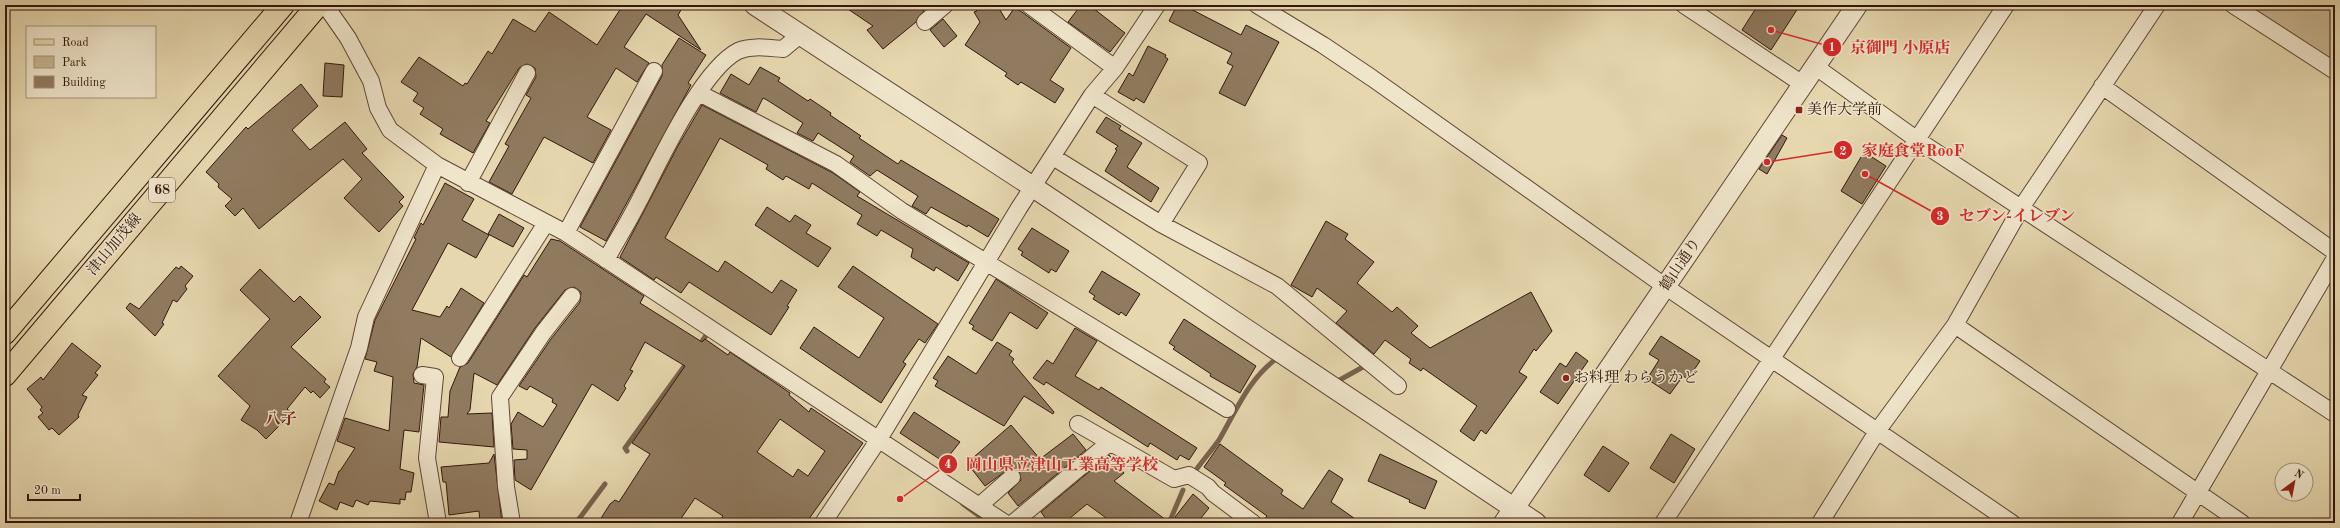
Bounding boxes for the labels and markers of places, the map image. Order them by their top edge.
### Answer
callout: 京御門 小原店 [1822,33,1959,61]
place label: 美作大学前 [1807,101,1882,118]
marker: 美作大学前 [1794,105,1804,115]
callout: 家庭食堂RooF [1833,136,1972,164]
callout: セブン-イレブン [1930,202,2084,230]
place label: お料理 わらうかど [1574,369,1698,386]
marker: お料理 わらうかど [1561,373,1571,383]
callout: 岡山県立津山工業高等学校 [938,450,1166,478]

